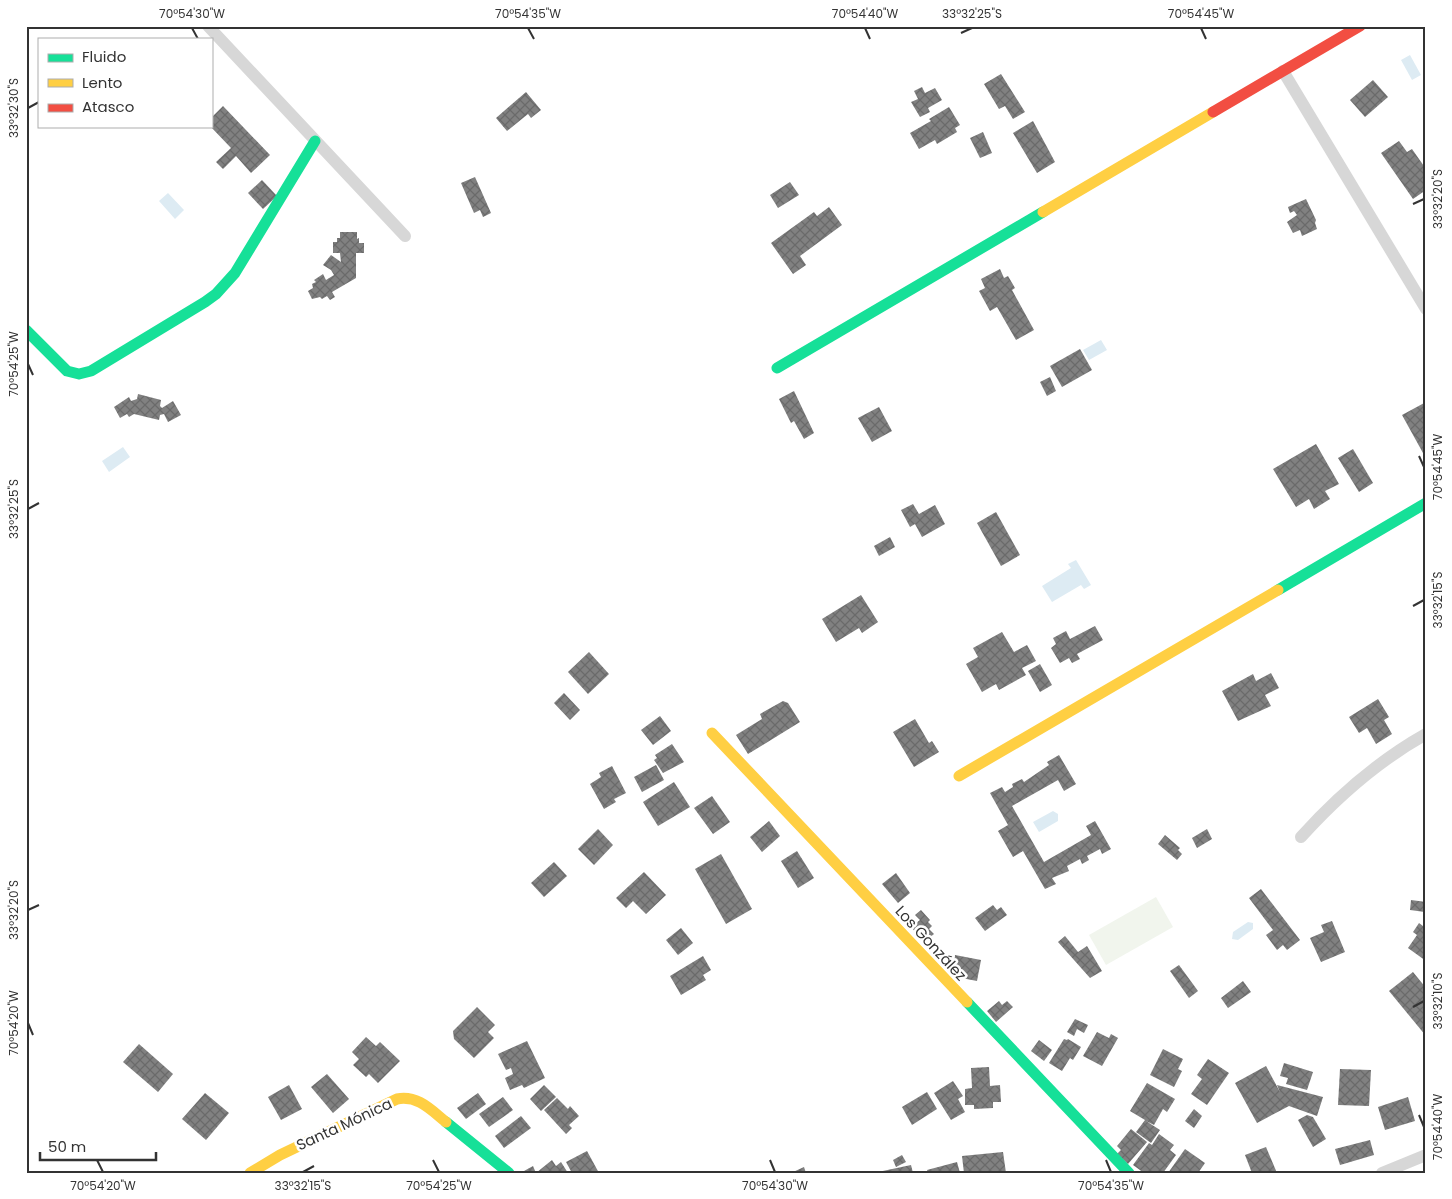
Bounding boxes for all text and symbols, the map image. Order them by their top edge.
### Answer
text: 70°54'30"W [159,5,225,22]
text: 70°54'35"W [495,5,561,22]
text: 70°54'40"W [832,5,898,22]
text: 33°32'25"S [942,5,1002,22]
text: 70°54'45"W [1168,5,1234,22]
legend [38,38,212,128]
text: Fluido [82,46,126,67]
text: Lento [82,72,122,93]
text: 33°32'30"S [5,78,22,138]
text: Atasco [82,96,134,117]
text: 33°32'20"S [1429,169,1446,229]
text: 70°54'25"W [5,331,22,397]
text: 70°54'45"W [1429,434,1446,500]
text: 33°32'25"S [5,479,22,539]
text: 33°32'15"S [1429,572,1446,628]
text: 33°32'20"S [5,880,22,940]
street label: Los González [891,901,971,985]
text: 33°32'10"S [1429,973,1446,1029]
text: 70°54'20"W [5,990,22,1056]
street label: Santa Mónica [293,1093,395,1155]
text: 70°54'40"W [1429,1094,1446,1160]
scale bar [40,1129,156,1161]
text: 50 m [48,1136,86,1157]
text: 70°54'20"W [70,1177,136,1194]
text: 33°32'15"S [275,1177,331,1194]
text: 70°54'25"W [406,1177,472,1194]
text: 70°54'30"W [742,1177,808,1194]
text: 70°54'35"W [1078,1177,1144,1194]

